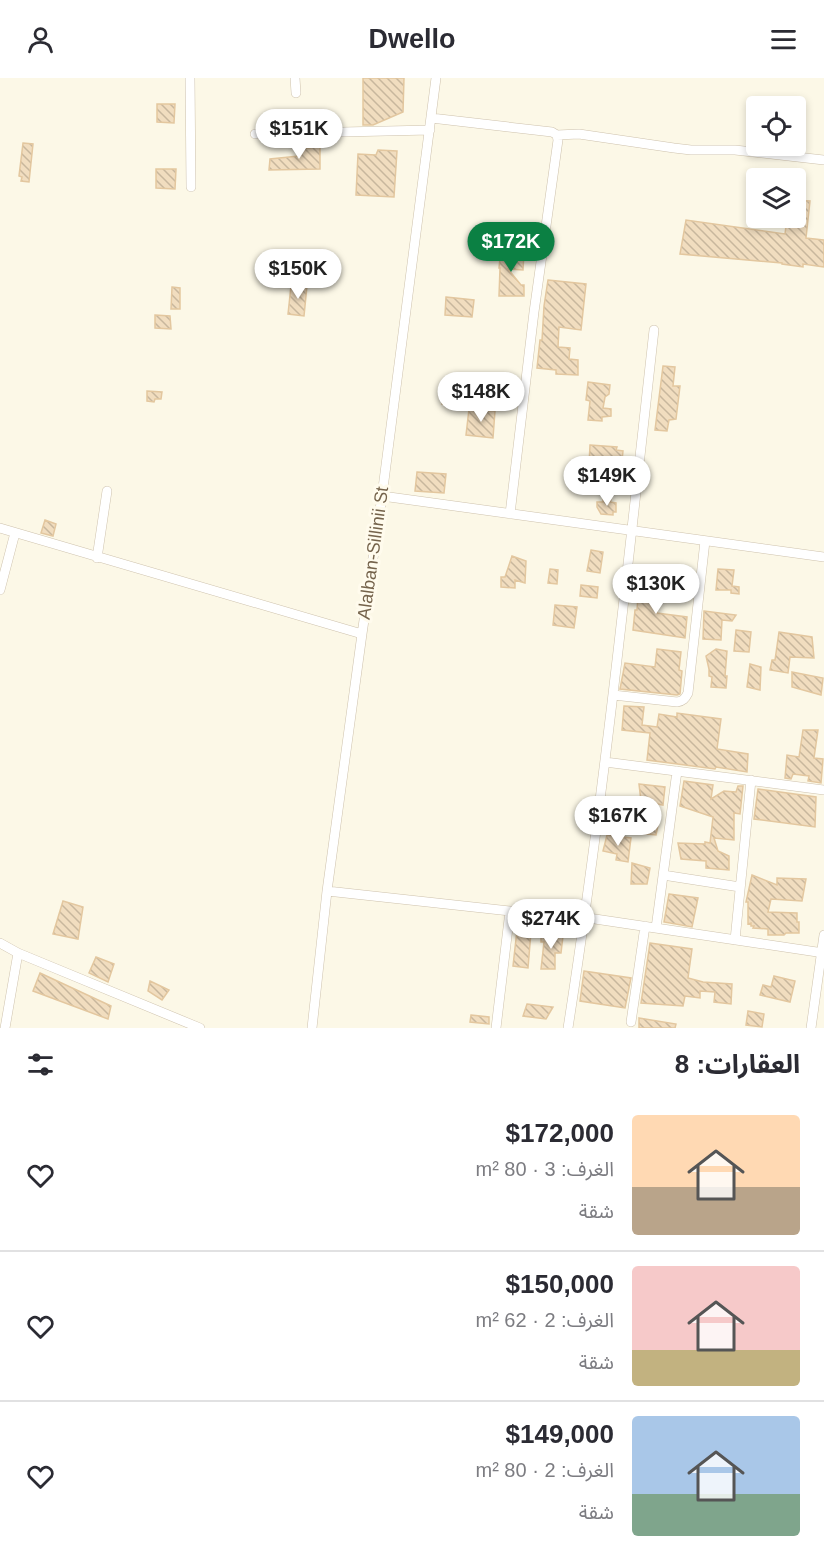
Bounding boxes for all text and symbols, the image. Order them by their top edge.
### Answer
icon: person [24,23,57,56]
icon: menu [767,23,800,56]
text: Dwello [369,24,456,54]
map controls [746,96,806,228]
button: locate [746,96,806,156]
pin: $151K [257,109,341,160]
text: $151K [270,117,328,139]
button: layers [746,168,806,228]
pin: $172K [469,222,553,273]
text: $172K [482,230,540,252]
pin: $150K [256,249,340,300]
text: $150K [269,257,327,279]
pin: $148K [439,372,523,423]
text: $148K [452,380,510,402]
pin: $149K [565,456,649,507]
text: $149K [578,464,636,486]
street label: Alalban-Sillinii St [354,485,392,621]
pin: $130K [614,564,698,615]
text: $130K [627,572,685,594]
pin: $167K [576,796,660,847]
text: $167K [589,804,647,826]
pin: $274K [509,899,593,950]
text: $274K [522,907,580,929]
icon: filters [24,1048,57,1081]
text: العقارات: 8 [675,1049,800,1079]
text: $172,000 [506,1118,614,1148]
icon: home [680,1139,752,1211]
text: الغرف: 3 · 80 m² [475,1158,614,1180]
icon: heart [24,1159,57,1192]
text: شقة [579,1200,614,1222]
text: $150,000 [506,1269,614,1299]
icon: home [680,1290,752,1362]
text: الغرف: 2 · 62 m² [475,1309,614,1331]
icon: heart [24,1310,57,1343]
text: شقة [579,1351,614,1373]
text: $149,000 [506,1419,614,1449]
icon: home [680,1440,752,1512]
text: الغرف: 2 · 80 m² [475,1459,614,1481]
icon: heart [24,1460,57,1493]
text: شقة [579,1501,614,1523]

